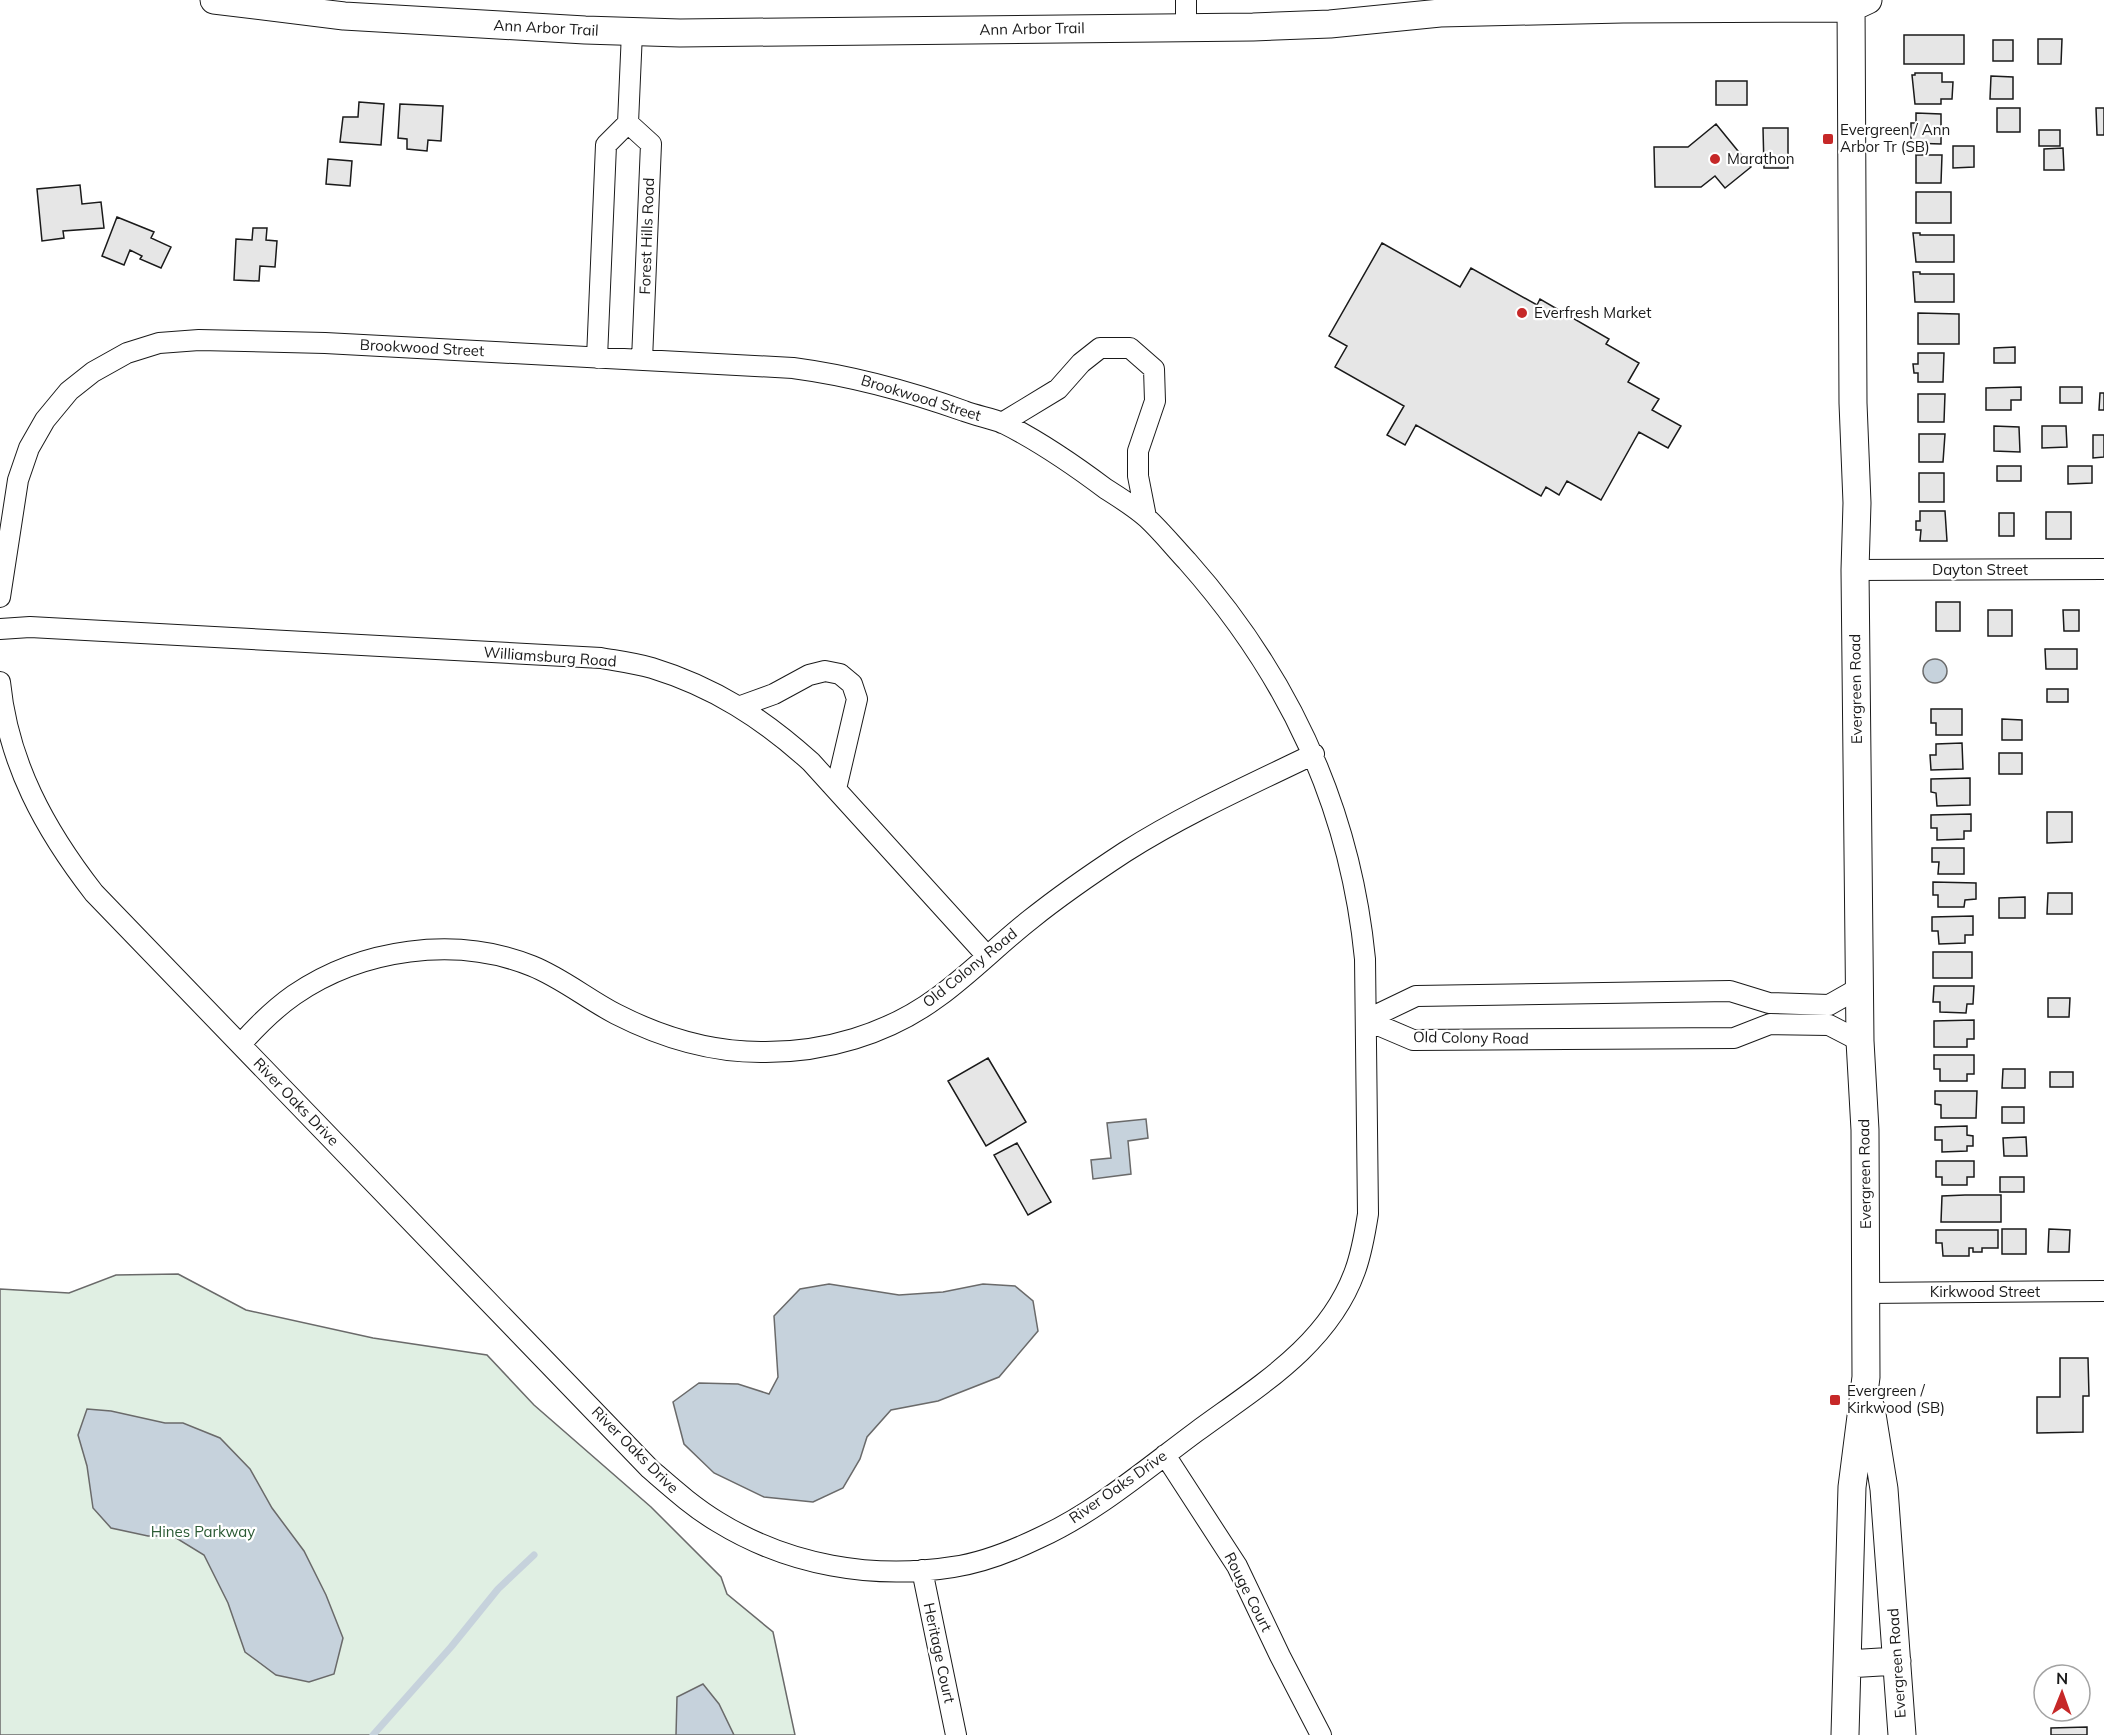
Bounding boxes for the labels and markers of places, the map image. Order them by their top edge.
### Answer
place label: Evergreen / Ann Arbor Tr (SB) [1840,120,1950,156]
marker: Evergreen / Ann Arbor Tr (SB) [1821,132,1835,146]
place label: Marathon [1727,149,1795,168]
marker: Marathon [1708,152,1722,166]
place label: Everfresh Market [1534,303,1652,322]
marker: Everfresh Market [1515,306,1529,320]
place label: Evergreen / Kirkwood (SB) [1847,1381,1945,1417]
marker: Evergreen / Kirkwood (SB) [1828,1393,1842,1407]

